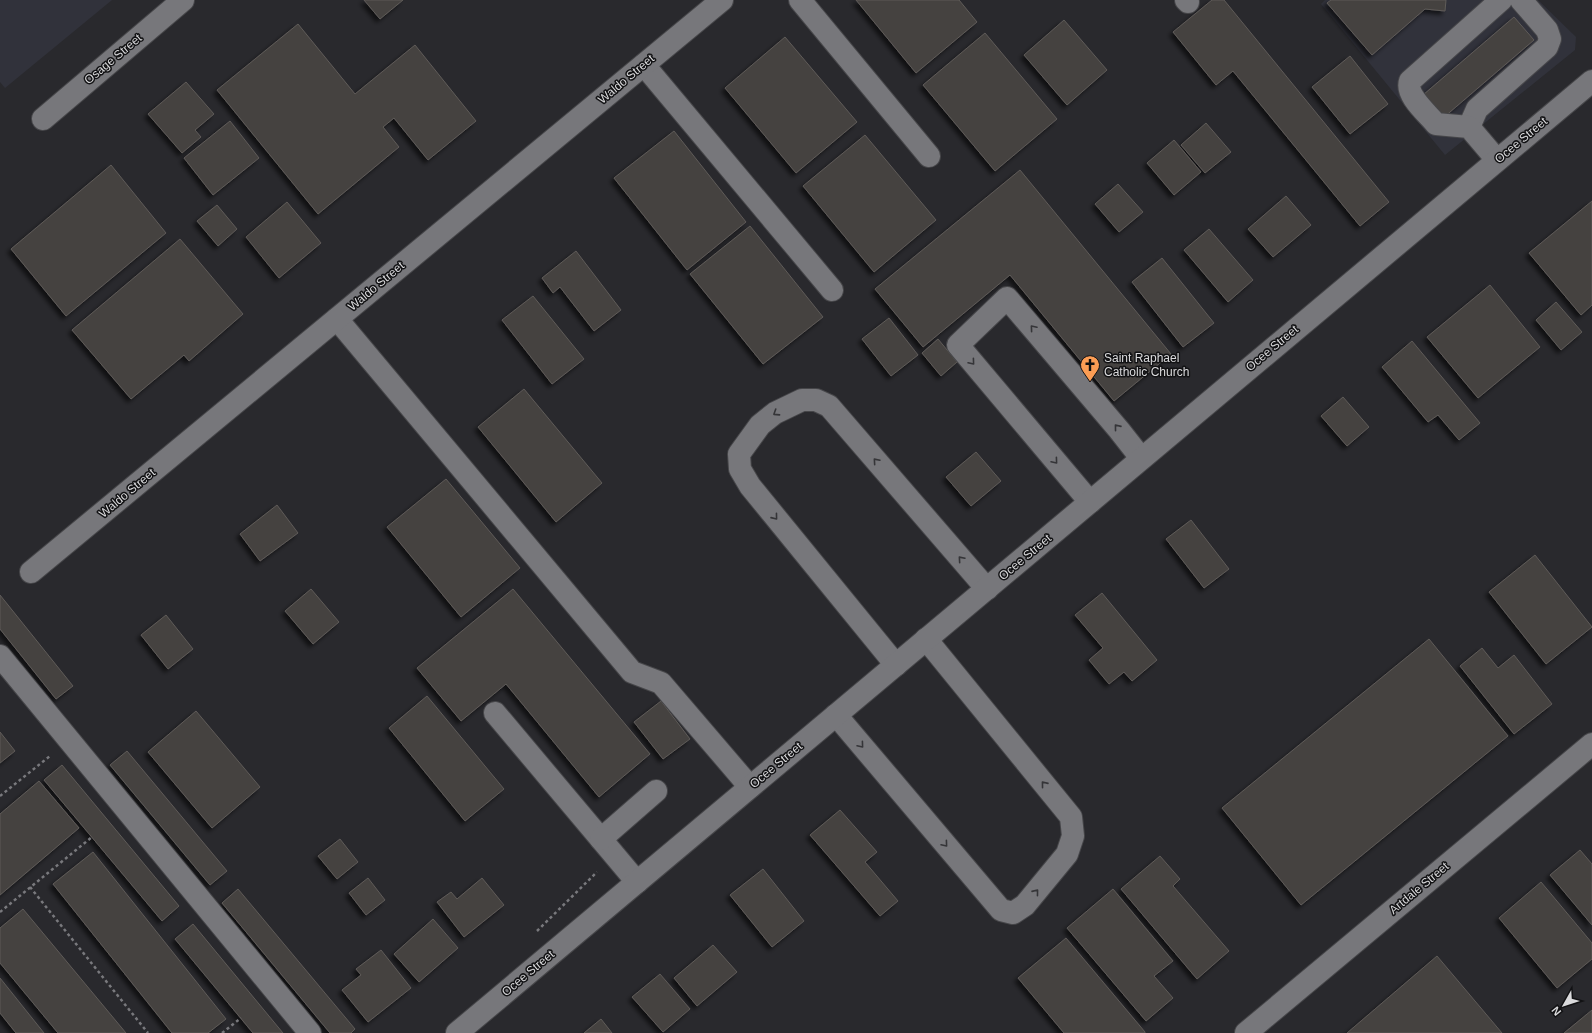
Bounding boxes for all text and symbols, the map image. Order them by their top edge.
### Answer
street label: Osage Street [81,30,145,87]
street label: Waldo Street [595,51,657,107]
street label: Ocee Street [1492,114,1551,166]
street label: Waldo Street [345,258,407,314]
street label: Ocee Street [1243,322,1302,374]
one-way arrow [1030,325,1037,333]
place label: Saint Raphael Catholic Church [1104,351,1189,379]
church icon: Saint Raphael Catholic Church [1079,354,1101,382]
one-way arrow [967,357,974,364]
one-way arrow [773,408,780,416]
one-way arrow [1114,425,1121,432]
one-way arrow [1051,457,1058,464]
one-way arrow [874,458,881,466]
street label: Waldo Street [96,465,158,521]
one-way arrow [770,512,777,519]
street label: Ocee Street [996,531,1055,583]
one-way arrow [959,557,966,564]
street label: Ocee Street [747,739,806,791]
one-way arrow [856,741,863,748]
one-way arrow [1042,781,1049,788]
one-way arrow [940,840,947,847]
street label: Artdale Street [1386,859,1452,917]
one-way arrow [1031,889,1038,896]
street label: Ocee Street [499,947,558,999]
north arrow [1544,985,1584,1025]
text: N [1549,1004,1563,1018]

